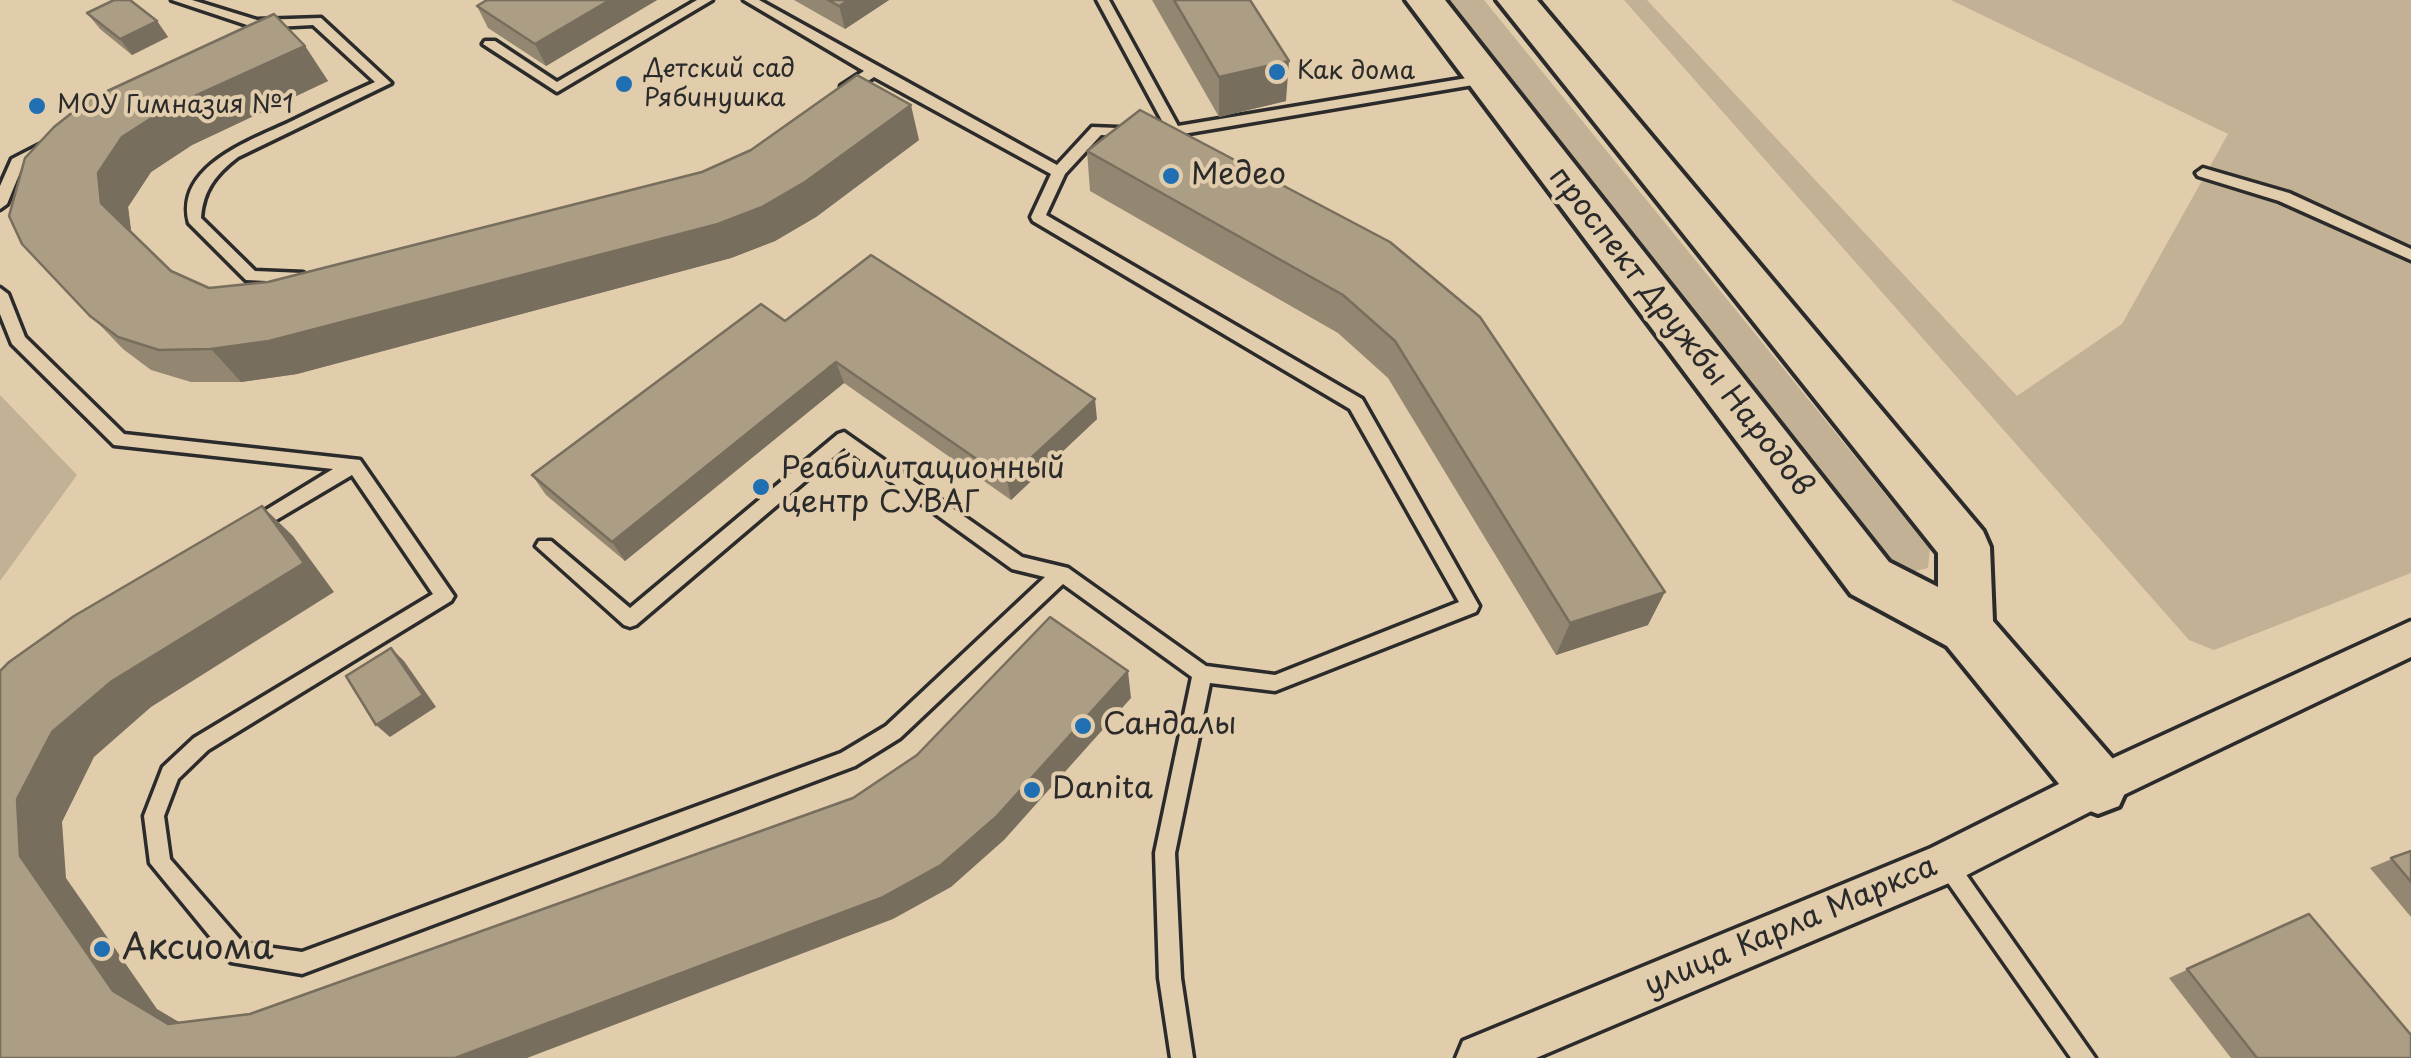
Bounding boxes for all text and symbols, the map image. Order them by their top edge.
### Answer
place label: Детский сад Рябинушка [644,55,795,114]
place label: Как дома [1297,57,1415,87]
marker: Как дома [1266,61,1288,83]
marker: Детский сад Рябинушка [613,73,635,95]
place label: МОУ Гимназия №1 [57,91,294,121]
marker: МОУ Гимназия №1 [26,95,48,117]
place label: Медео [1191,158,1286,194]
street label: проспект Дружбы Народов [1540,160,1820,504]
marker: Медео [1160,165,1182,187]
place label: Реабилитационный центр СУВАГ [781,452,1065,522]
marker: Реабилитационный центр СУВАГ [750,476,772,498]
place label: Сандалы [1103,708,1236,744]
marker: Сандалы [1072,715,1094,737]
place label: Danita [1052,772,1153,808]
marker: Danita [1021,779,1043,801]
street label: улица Карла Маркса [1639,849,1943,1005]
place label: Аксиома [122,928,274,970]
marker: Аксиома [91,938,113,960]

